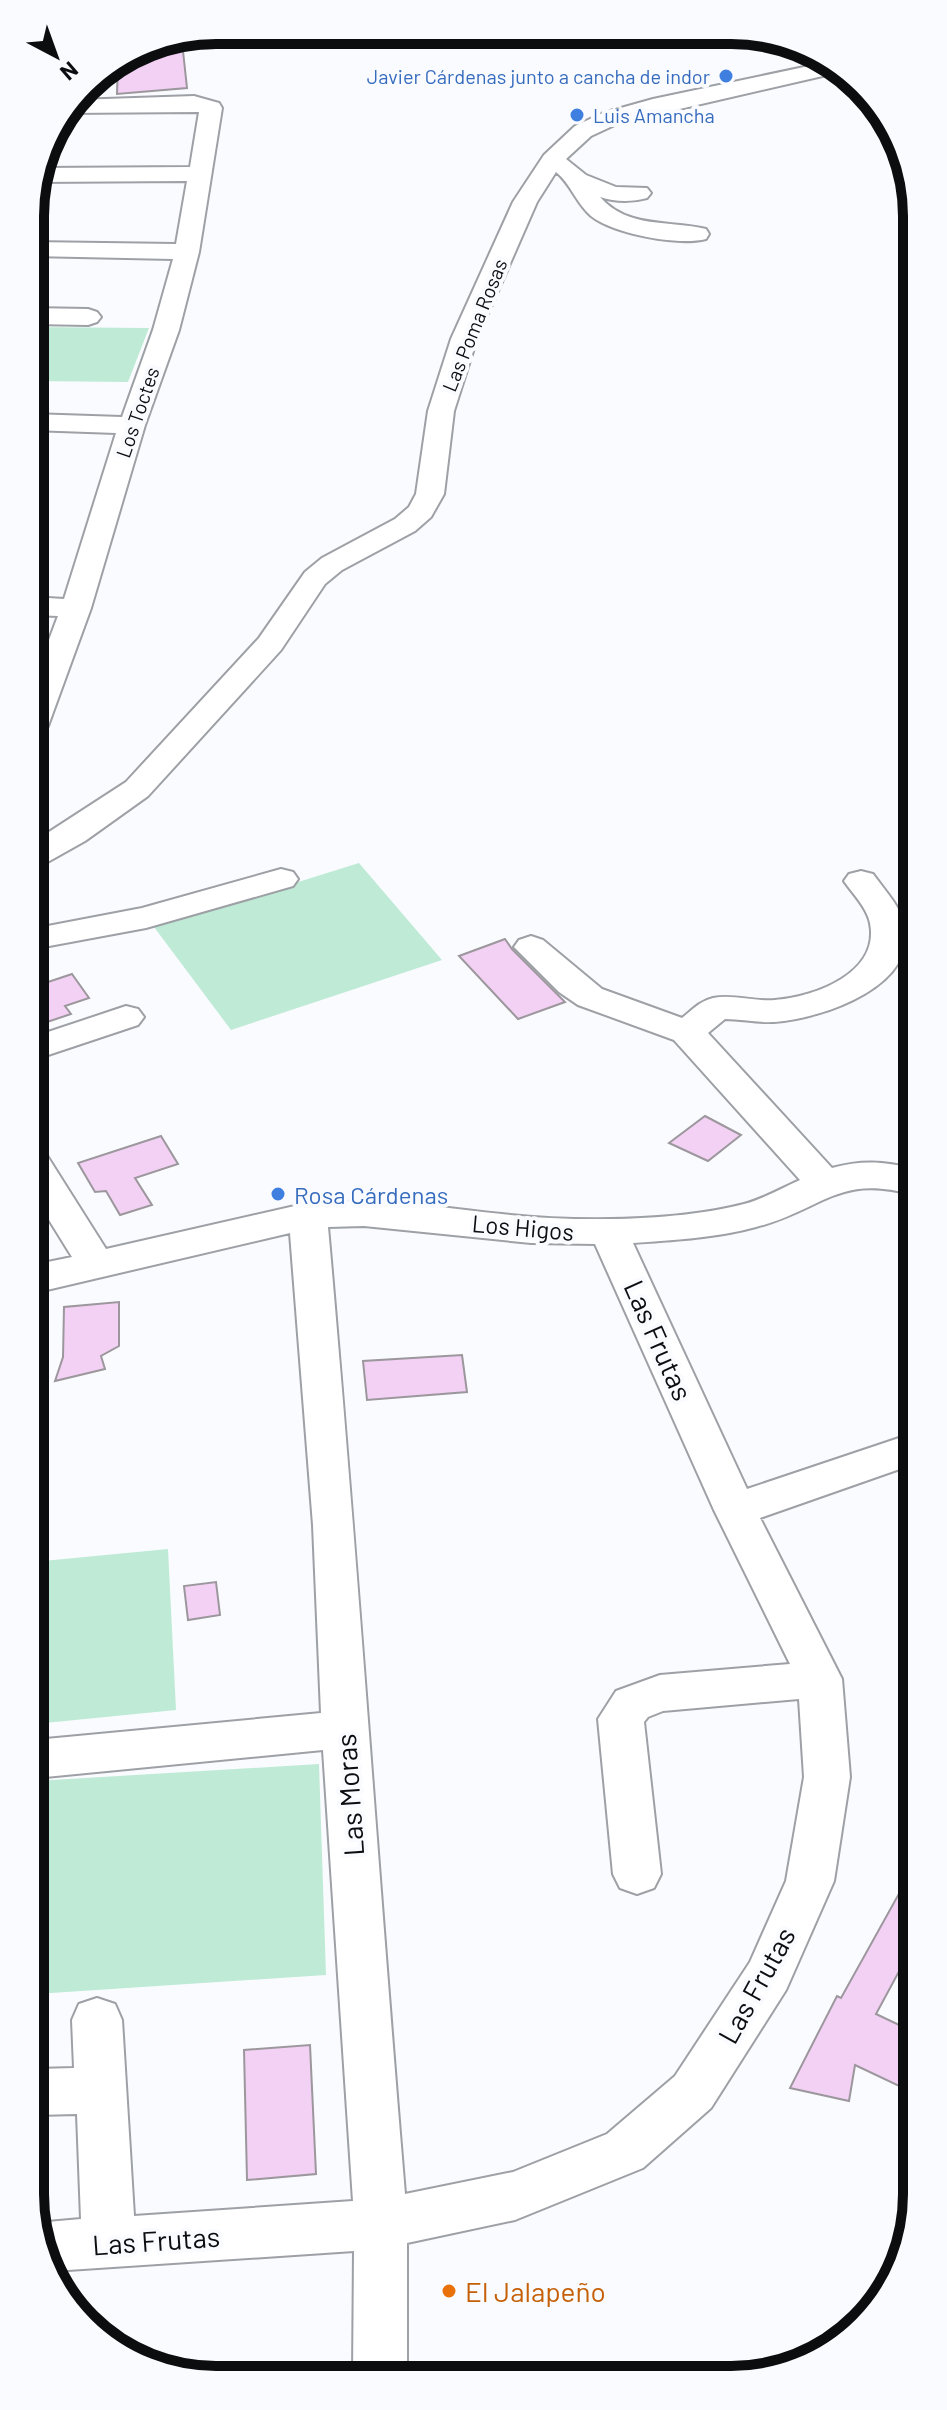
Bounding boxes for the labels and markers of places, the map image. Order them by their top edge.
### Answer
place label: Javier Cárdenas junto a cancha de indor [367,64,710,88]
marker: Javier Cárdenas junto a cancha de indor [717,67,735,85]
place label: Luis Amancha [593,103,715,127]
marker: Luis Amancha [568,106,586,124]
place label: Rosa Cárdenas [294,1180,448,1209]
marker: Rosa Cárdenas [269,1185,287,1203]
place label: El Jalapeño [465,2274,606,2308]
marker: El Jalapeño [440,2282,458,2300]

